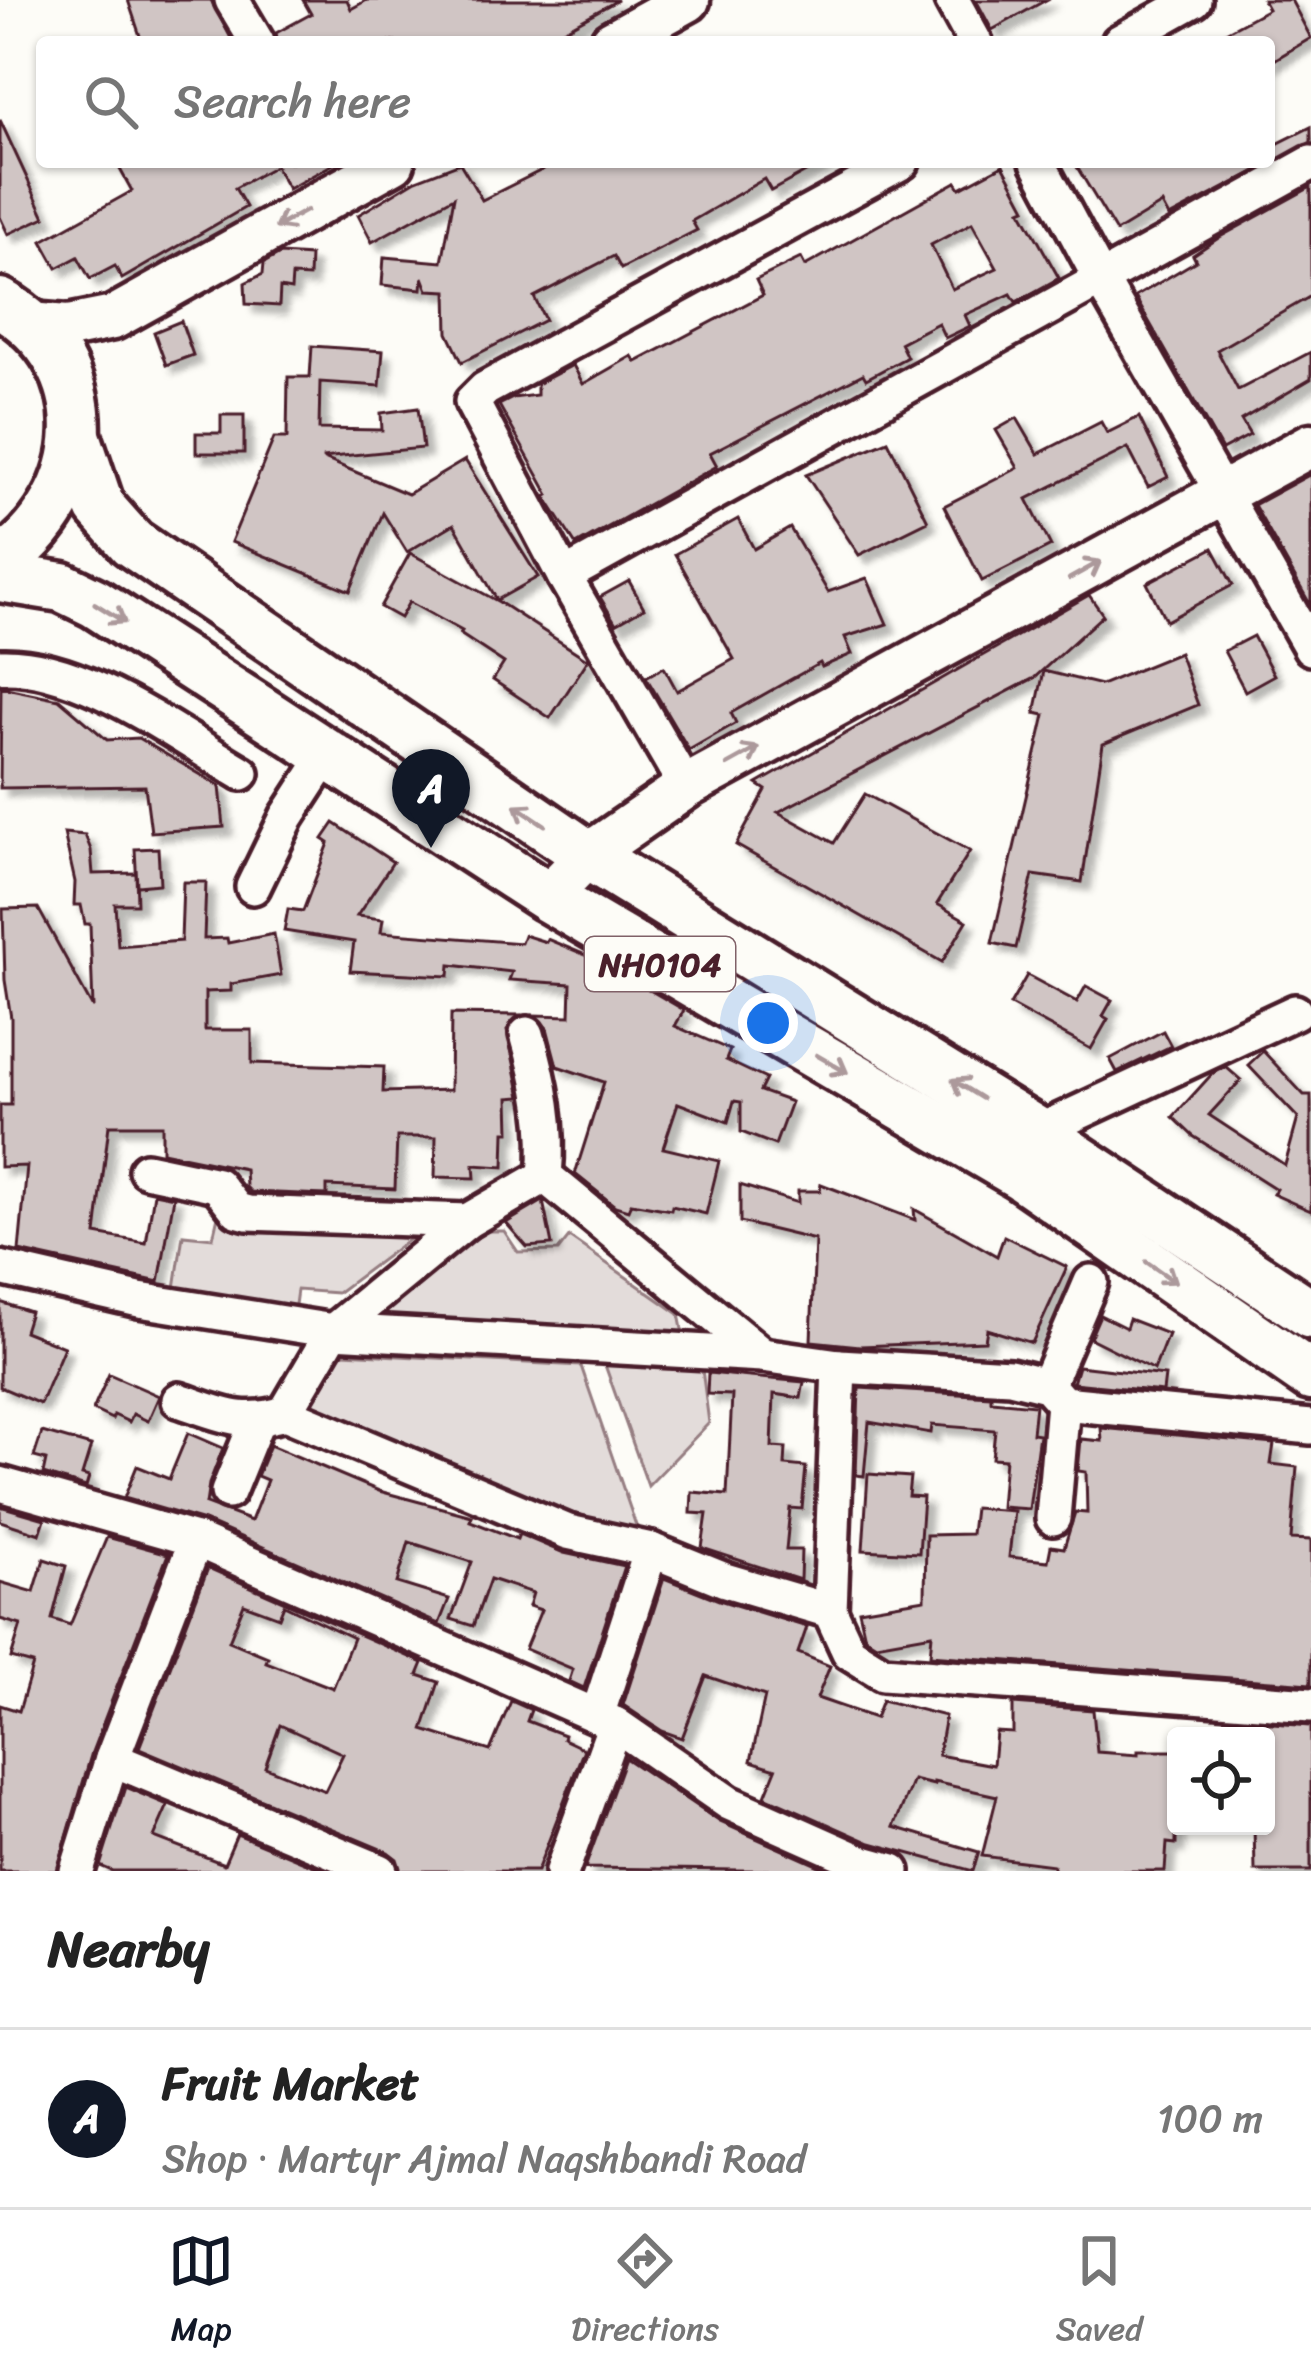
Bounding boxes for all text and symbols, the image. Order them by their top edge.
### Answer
search box [36,36,1275,168]
text: Search here [174,62,411,142]
icon: search [78,69,144,135]
one-way arrow [274,207,309,231]
one-way arrow [1067,558,1102,581]
one-way arrow [92,601,126,625]
one-way arrow [725,744,760,767]
pin: A [392,749,470,848]
one-way arrow [513,803,547,828]
road number: NH0104 [585,937,735,991]
your location [738,993,798,1053]
one-way arrow [814,1053,849,1077]
one-way arrow [951,1077,985,1101]
one-way arrow [1144,1259,1178,1284]
map controls [1167,1727,1275,1835]
button: locate [1167,1727,1275,1835]
text: Nearby [48,1904,209,1994]
text: Fruit Market [162,2044,419,2124]
text: A [74,2084,100,2153]
text: 100 m [1157,2084,1263,2153]
text: Shop · Martyr Ajmal Naqshbandi Road [162,2124,806,2193]
tab: Map [168,2228,234,2358]
tab: Directions [571,2228,719,2358]
tab: Saved [1056,2228,1143,2358]

